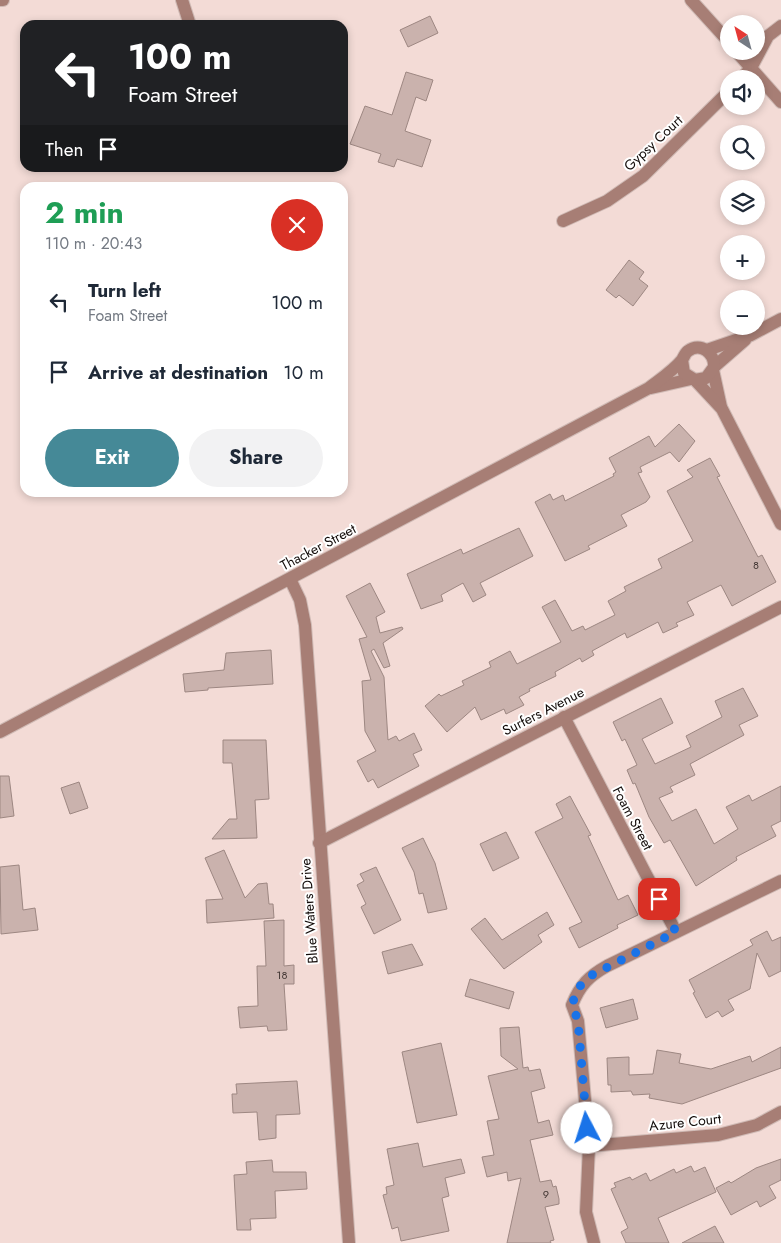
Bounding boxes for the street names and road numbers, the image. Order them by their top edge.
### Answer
street label: Gypsy Court [619,110,687,176]
street label: Thacker Street [277,518,360,575]
street label: Surfers Avenue [499,682,587,740]
street label: Foam Street [608,783,658,854]
street label: Blue Waters Drive [295,858,323,964]
street label: Azure Court [648,1108,723,1136]

